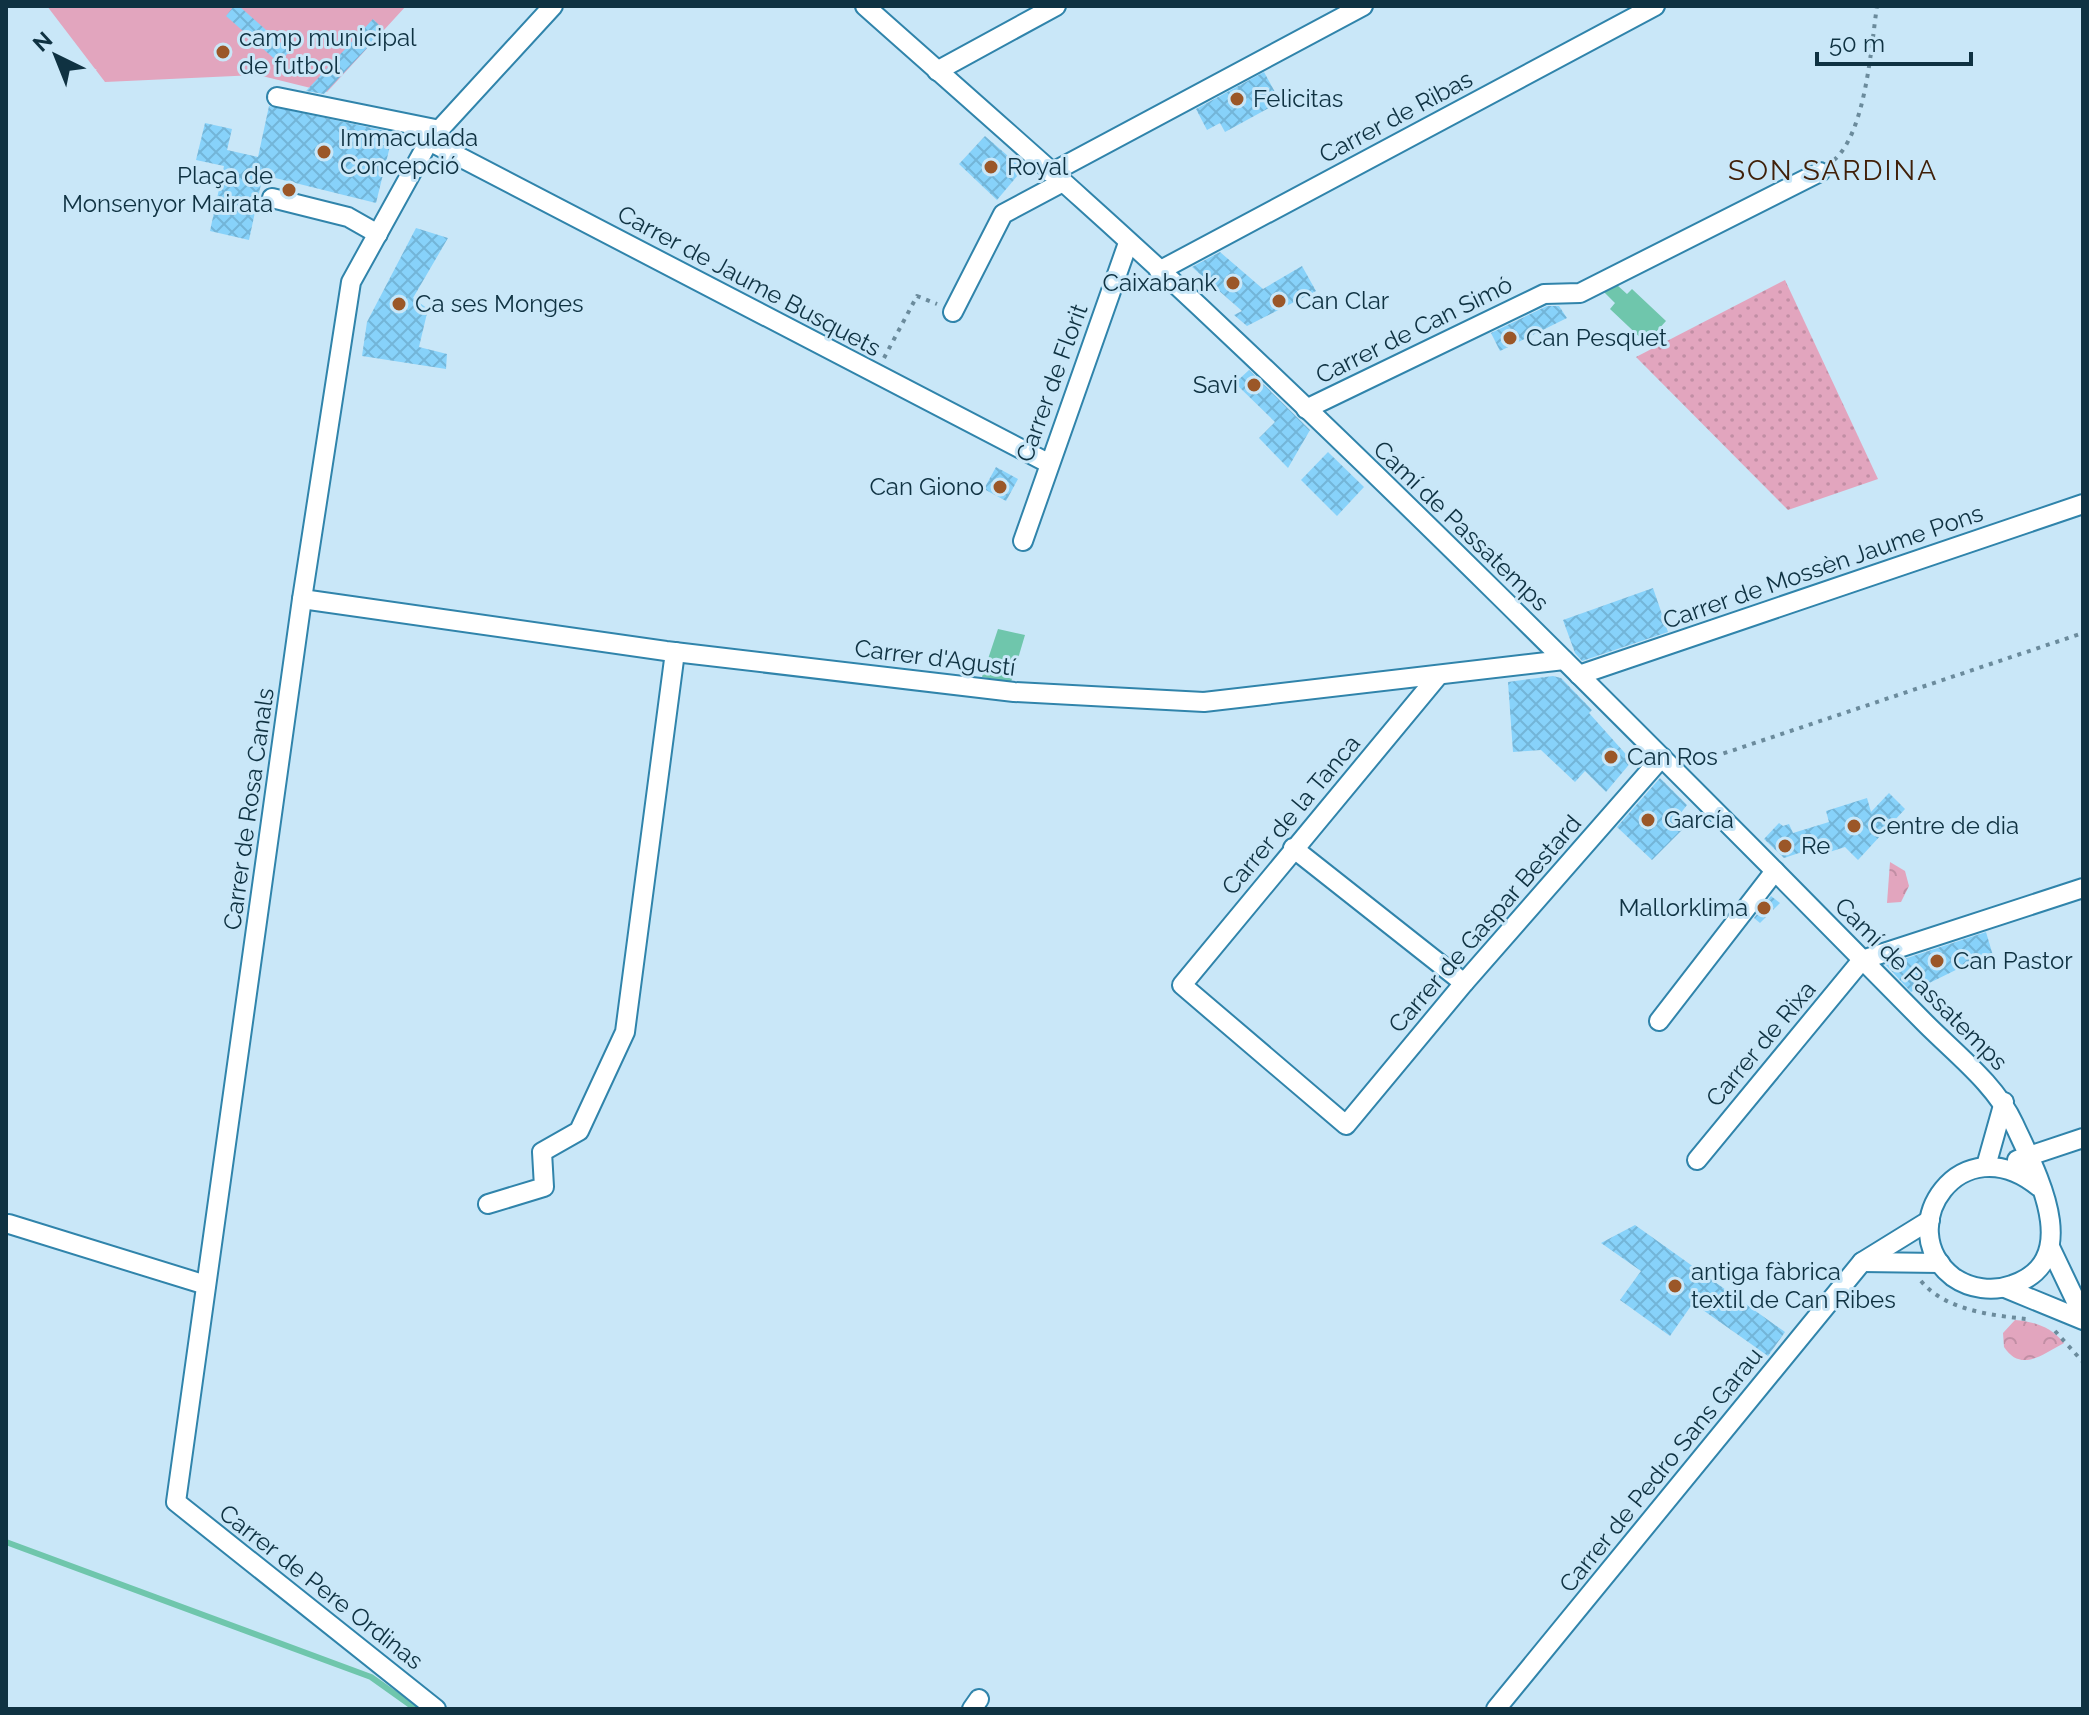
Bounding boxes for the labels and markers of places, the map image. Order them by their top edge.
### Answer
place label: camp municipal de futbol [239,23,417,80]
marker: camp municipal de futbol [214,43,232,61]
place label: Felicitas [1253,84,1343,113]
marker: Felicitas [1228,90,1246,108]
place label: Immaculada Concepció [340,123,478,180]
marker: Immaculada Concepció [315,143,333,161]
place label: Royal [1007,152,1069,181]
marker: Royal [982,158,1000,176]
place label: Plaça de Monsenyor Mairata [62,161,273,218]
marker: Plaça de Monsenyor Mairata [280,181,298,199]
place label: Caixabank [1103,268,1217,297]
marker: Caixabank [1224,274,1242,292]
place label: Can Clar [1295,286,1390,315]
place label: Ca ses Monges [415,289,584,318]
marker: Can Clar [1270,292,1288,310]
marker: Ca ses Monges [390,295,408,313]
place label: Can Pesquet [1526,323,1667,352]
marker: Can Pesquet [1501,329,1519,347]
place label: Savi [1193,370,1238,399]
marker: Savi [1245,376,1263,394]
place label: Can Giono [869,472,984,501]
marker: Can Giono [991,478,1009,496]
place label: Can Ros [1627,742,1718,771]
marker: Can Ros [1602,748,1620,766]
place label: García [1664,805,1734,834]
marker: García [1639,811,1657,829]
place label: Centre de dia [1870,811,2019,840]
marker: Centre de dia [1845,817,1863,835]
place label: Re [1801,831,1830,860]
marker: Re [1776,837,1794,855]
place label: Mallorklima [1619,893,1748,922]
marker: Mallorklima [1755,899,1773,917]
place label: Can Pastor [1953,946,2073,975]
marker: Can Pastor [1928,952,1946,970]
place label: antiga fàbrica textil de Can Ribes [1691,1257,1896,1314]
marker: antiga fàbrica textil de Can Ribes [1666,1277,1684,1295]

